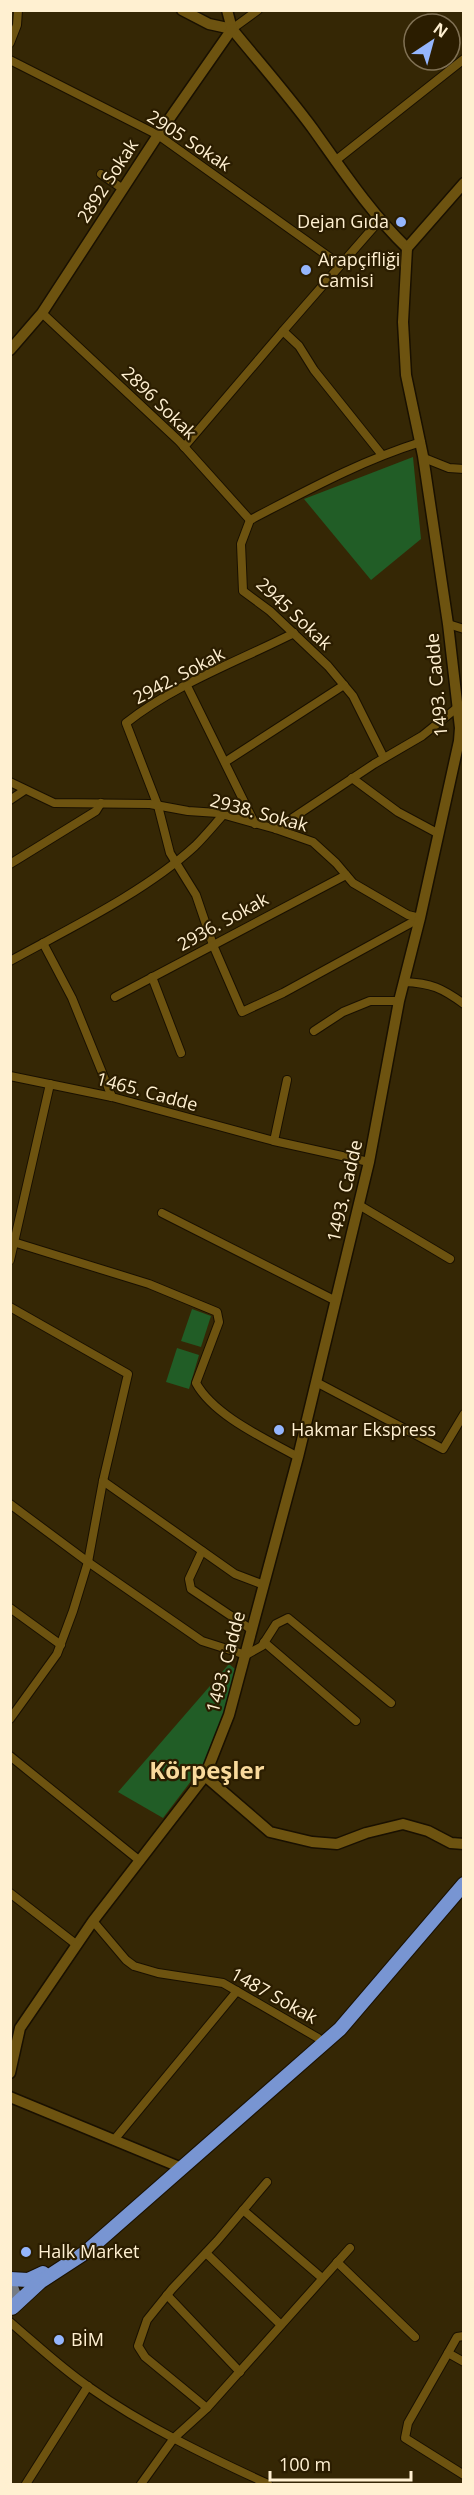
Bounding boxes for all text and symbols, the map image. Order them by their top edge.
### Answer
north arrow [402,12,462,72]
text: N [429,17,453,43]
street label: 2905 Sokak [143,104,237,177]
street label: 2892 Sokak [71,133,144,227]
place label: Dejan Gıda [297,209,389,233]
marker: Dejan Gıda [394,215,408,229]
place label: Arapçifliği Camisi [318,247,400,292]
marker: Arapçifliği Camisi [299,263,313,277]
street label: 2896 Sokak [117,360,203,444]
street label: 2945 Sokak [252,572,338,655]
street label: 1493. Cadde [420,632,452,738]
street label: 2942. Sokak [129,641,229,709]
street label: 2938. Sokak [208,787,311,837]
street label: 2936. Sokak [173,886,273,956]
street label: 1465. Cadde [94,1066,201,1116]
street label: 1493. Cadde [321,1137,367,1244]
place label: Hakmar Ekspress [291,1417,436,1441]
marker: Hakmar Ekspress [272,1423,286,1437]
street label: 1493. Cadde [200,1608,250,1715]
district label: Körpeşler [149,1753,265,1786]
street label: 1487 Sokak [227,1961,323,2029]
place label: Halk Market [38,2239,139,2263]
marker: Halk Market [19,2245,33,2259]
place label: BİM [71,2327,104,2351]
marker: BİM [52,2333,66,2347]
scale bar [270,2444,411,2482]
text: 100 m [279,2452,331,2476]

